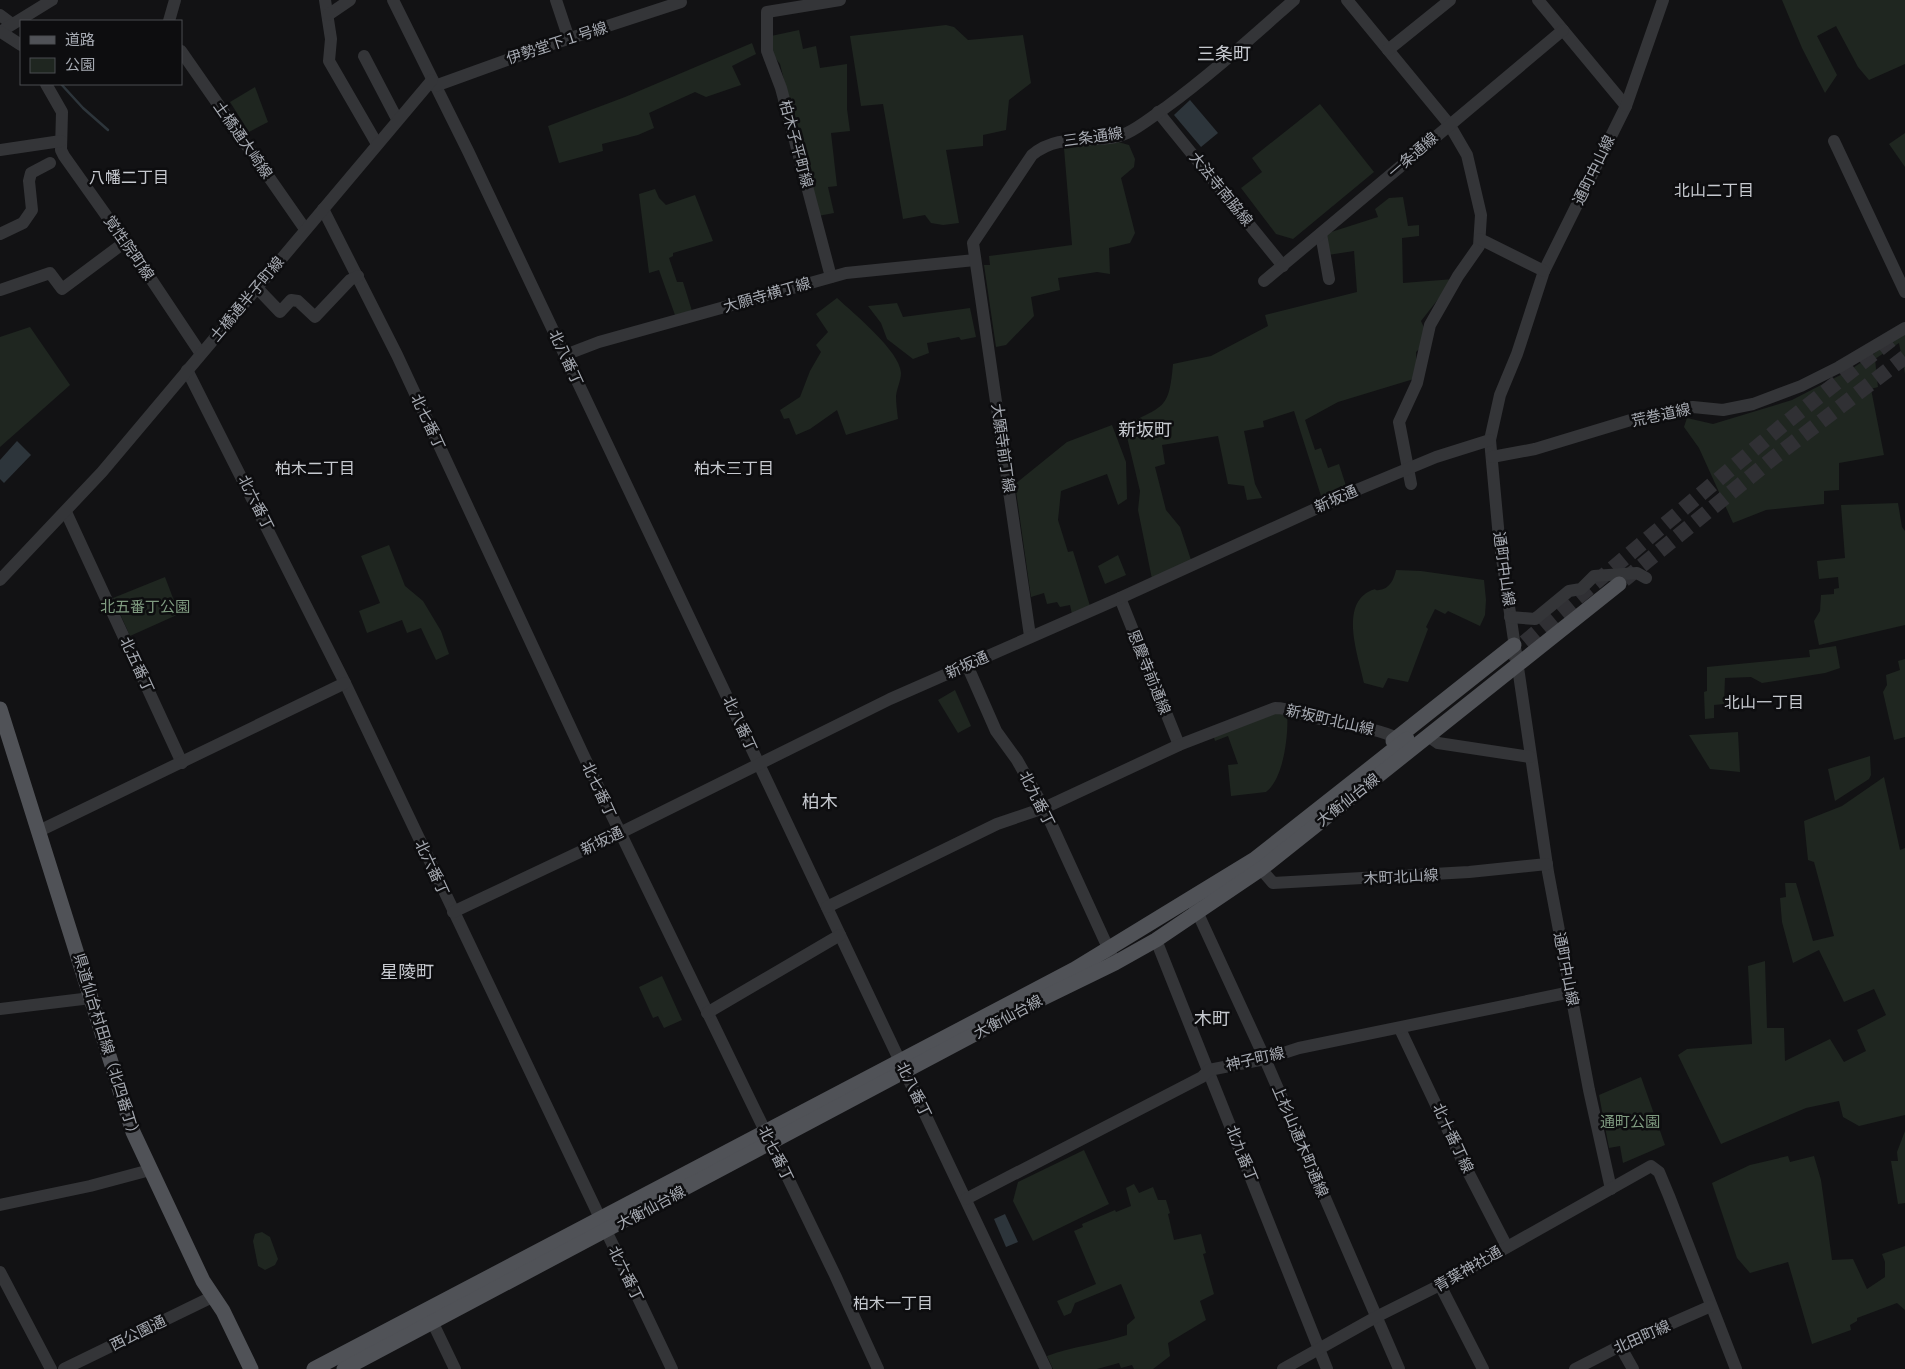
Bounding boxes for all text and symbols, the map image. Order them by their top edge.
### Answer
street label: 伊勢堂下１号線 [504,17,609,67]
legend [20,20,182,85]
text: 道路 [65,30,95,48]
district label: 三条町 [1197,42,1251,64]
text: 公園 [65,55,95,73]
street label: 土橋通大崎線 [211,97,277,181]
street label: 柏木子平町線 [777,98,817,190]
street label: 三条通線 [1062,123,1124,149]
street label: 一条通線 [1384,128,1441,181]
street label: 通町中山線 [1569,132,1618,207]
street label: 大法寺南脇線 [1186,148,1257,229]
district label: 八幡二丁目 [89,167,169,186]
district label: 北山二丁目 [1674,180,1754,199]
street label: 覚性院町線 [101,212,159,283]
street label: 土橋通半子町線 [206,252,287,344]
street label: 大願寺横丁線 [721,273,812,315]
street label: 北八番丁 [546,327,588,389]
street label: 北七番丁 [408,391,450,453]
street label: 荒巻道線 [1630,399,1692,429]
street label: 大願寺前丁線 [989,402,1019,494]
district label: 新坂町 [1118,418,1172,440]
district label: 柏木二丁目 [275,458,355,477]
district label: 柏木三丁目 [694,458,774,477]
street label: 北六番丁 [235,472,279,533]
street label: 新坂通 [1311,481,1360,515]
street label: 通町中山線 [1491,530,1519,607]
park label: 北五番丁公園 [100,597,190,615]
street label: 恩慶寺前通線 [1125,627,1175,717]
street label: 北五番丁 [117,634,159,696]
street label: 新坂通 [942,647,991,681]
district label: 北山一丁目 [1724,692,1804,711]
street label: 北八番丁 [720,693,762,755]
street label: 新坂町北山線 [1284,700,1376,738]
street label: 北七番丁 [579,759,621,821]
street label: 北九番丁 [1016,768,1060,829]
street label: 大衡仙台線 [1312,769,1382,829]
district label: 柏木 [802,790,838,812]
street label: 新坂通 [577,822,626,858]
street label: 北六番丁 [412,837,454,899]
street label: 木町北山線 [1363,865,1439,887]
street label: 通町中山線 [1551,930,1583,1007]
street label: 県道仙台村田線（北四番丁） [71,951,145,1143]
district label: 星陵町 [380,960,434,982]
street label: 大衡仙台線 [970,991,1045,1042]
district label: 木町 [1194,1007,1230,1029]
street label: 神子町線 [1224,1043,1286,1074]
street label: 北八番丁 [894,1059,936,1120]
street label: 上杉山通木町通線 [1269,1082,1333,1199]
street label: 北十番丁線 [1430,1100,1478,1175]
park label: 通町公園 [1600,1112,1660,1130]
street label: 北九番丁 [1223,1122,1263,1185]
street label: 北七番丁 [756,1123,798,1184]
street label: 大衡仙台線 [613,1182,688,1233]
street label: 青葉神社通 [1431,1242,1504,1295]
street label: 北六番丁 [606,1243,648,1304]
district label: 柏木一丁目 [853,1293,933,1312]
street label: 西公園通 [107,1311,168,1353]
street label: 北田町線 [1611,1316,1673,1357]

